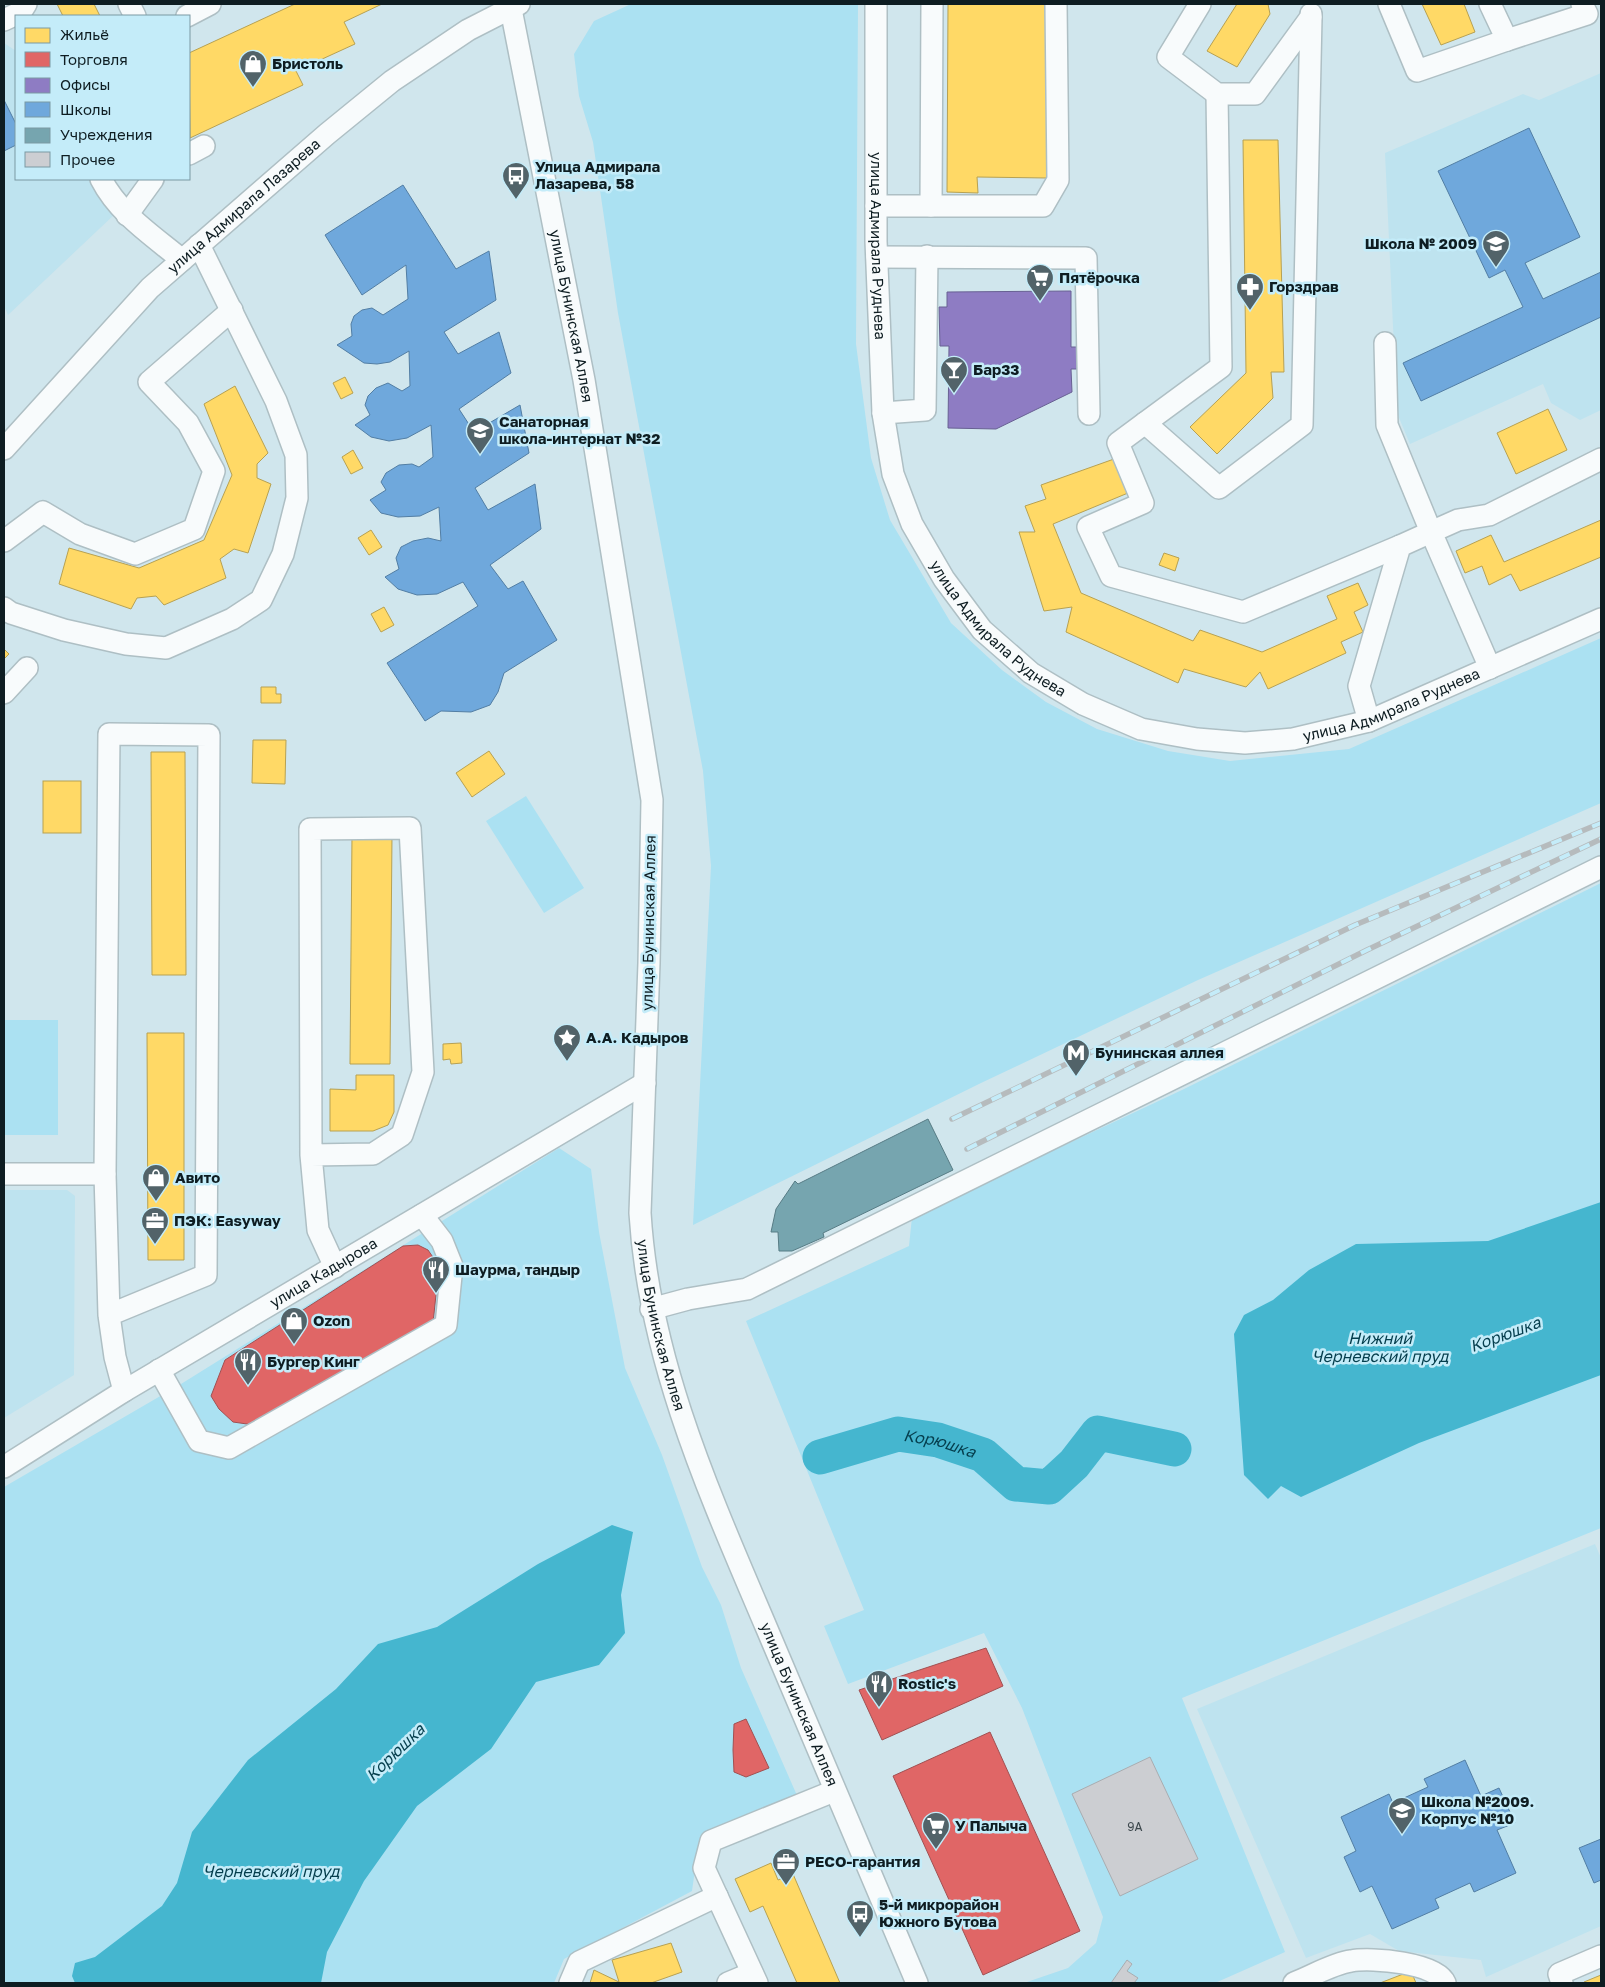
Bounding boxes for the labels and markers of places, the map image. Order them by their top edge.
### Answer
shop icon: Бристоль [238,49,268,88]
place label: Бристоль [272,54,343,72]
place label: Улица Адмирала Лазарева, 58 [535,157,661,192]
bus stop icon: Улица Адмирала Лазарева, 58 [501,161,531,200]
school or university icon: Школа № 2009 [1481,229,1511,268]
place label: Школа № 2009 [1365,234,1477,252]
supermarket icon: Пятёрочка [1025,263,1055,302]
place label: Пятёрочка [1059,268,1140,286]
pharmacy icon: Горздрав [1235,272,1265,311]
place label: Горздрав [1269,277,1339,295]
bar icon: Бар33 [939,355,969,394]
place label: Бар33 [973,360,1019,378]
place label: Санаторная школа-интернат №32 [499,412,660,447]
school or university icon: Санаторная школа-интернат №32 [465,416,495,455]
place icon: А.А. Кадыров [552,1023,582,1062]
place label: А.А. Кадыров [586,1028,689,1046]
metro station icon: Бунинская аллея [1061,1038,1091,1077]
place label: Бунинская аллея [1095,1043,1224,1061]
shop icon: Авито [141,1163,171,1202]
place label: Авито [175,1168,220,1186]
office icon: ПЭК: Easyway [140,1206,170,1245]
place label: ПЭК: Easyway [174,1211,281,1229]
restaurant icon: Шаурма, тандыр [421,1255,451,1294]
place label: Шаурма, тандыр [455,1260,580,1278]
shop icon: Ozon [279,1306,309,1345]
place label: Ozon [313,1311,350,1329]
restaurant icon: Бургер Кинг [233,1347,263,1386]
place label: Бургер Кинг [267,1352,360,1370]
restaurant icon: Rostic's [864,1669,894,1708]
place label: Rostic's [898,1674,956,1692]
place label: Школа №2009. Корпус №10 [1421,1792,1534,1827]
school or university icon: Школа №2009. Корпус №10 [1387,1796,1417,1835]
supermarket icon: У Палыча [921,1811,951,1850]
place label: У Палыча [955,1816,1027,1834]
office icon: РЕСО-гарантия [771,1847,801,1886]
place label: РЕСО-гарантия [805,1852,920,1870]
place label: 5-й микрорайон Южного Бутова [879,1895,999,1930]
bus stop icon: 5-й микрорайон Южного Бутова [845,1899,875,1938]

